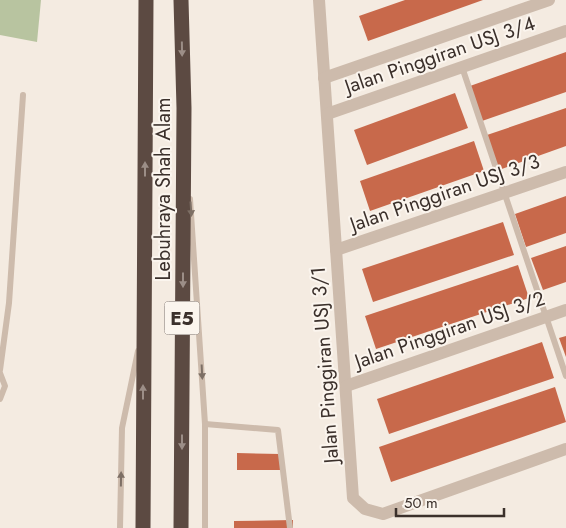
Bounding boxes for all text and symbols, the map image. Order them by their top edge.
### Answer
street label: Jalan Pinggiran USJ 3/4 [338,9,539,102]
one-way arrow [178,41,186,57]
street label: Lebuhraya Shah Alam [149,97,178,281]
street label: Jalan Pinggiran USJ 3/3 [343,147,544,240]
one-way arrow [141,160,149,176]
one-way arrow [187,202,195,218]
street label: Jalan Pinggiran USJ 3/1 [304,266,347,467]
one-way arrow [179,272,187,288]
street label: Jalan Pinggiran USJ 3/2 [348,284,549,377]
road number: E5 [164,302,200,334]
one-way arrow [199,364,207,380]
one-way arrow [139,384,147,400]
one-way arrow [178,434,186,450]
one-way arrow [117,471,125,487]
scale bar [396,486,504,518]
text: 50 m [404,492,438,514]

